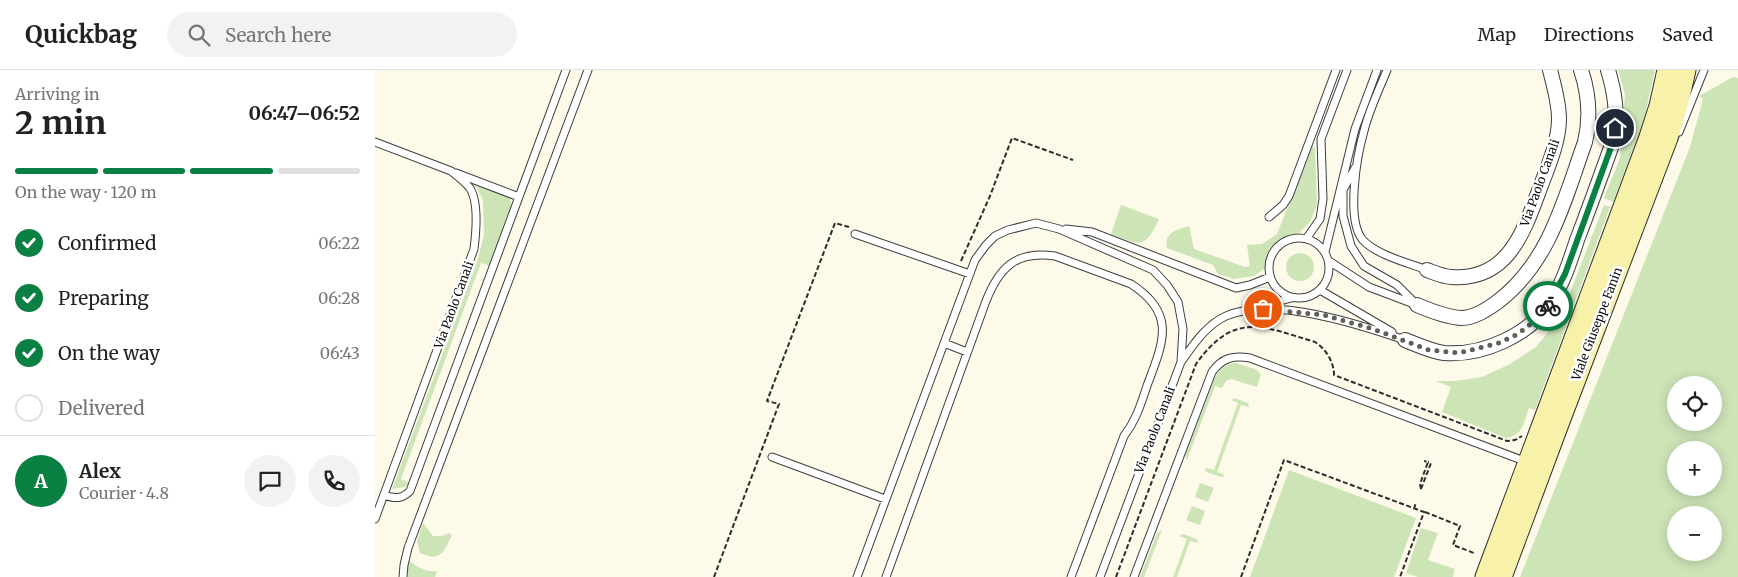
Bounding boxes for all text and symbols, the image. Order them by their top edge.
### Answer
search box [167,12,517,57]
text: Quickbag [25,19,137,50]
icon: search [185,21,213,49]
text: Search here [225,23,331,47]
text: Map [1478,23,1516,46]
text: Directions [1544,23,1634,46]
text: Saved [1662,23,1713,46]
text: Arriving in [15,84,100,104]
text: 06:47–06:52 [248,101,360,125]
text: 2 min [15,103,106,143]
pin [1594,107,1636,149]
icon: home [1601,114,1629,142]
street label: Via Paolo Canali [1516,137,1562,230]
text: On the way · 120 m [15,182,157,202]
icon: check [15,229,43,257]
text: Confirmed [58,231,156,255]
text: 06:22 [318,233,360,253]
street label: Via Paolo Canali [430,259,476,352]
street label: Viale Giuseppe Fanin [1568,265,1625,384]
courier [1523,281,1573,331]
icon: check [15,284,43,312]
text: Preparing [58,286,149,310]
text: 06:28 [318,288,360,308]
pin [1242,288,1284,330]
icon: bike [1534,292,1562,320]
icon: bag [1249,295,1277,323]
icon: check [15,339,43,367]
text: On the way [58,341,160,365]
text: 06:43 [320,343,360,363]
map controls [1667,376,1722,561]
button: locate [1667,376,1722,431]
street label: Via Paolo Canali [1131,384,1178,476]
text: Delivered [58,396,145,420]
button: + [1667,441,1722,496]
button: chat [244,455,296,507]
button: phone [308,455,360,507]
text: Alex [79,459,121,483]
text: A [34,469,48,493]
text: Courier · 4.8 [79,483,169,503]
button: − [1667,506,1722,561]

